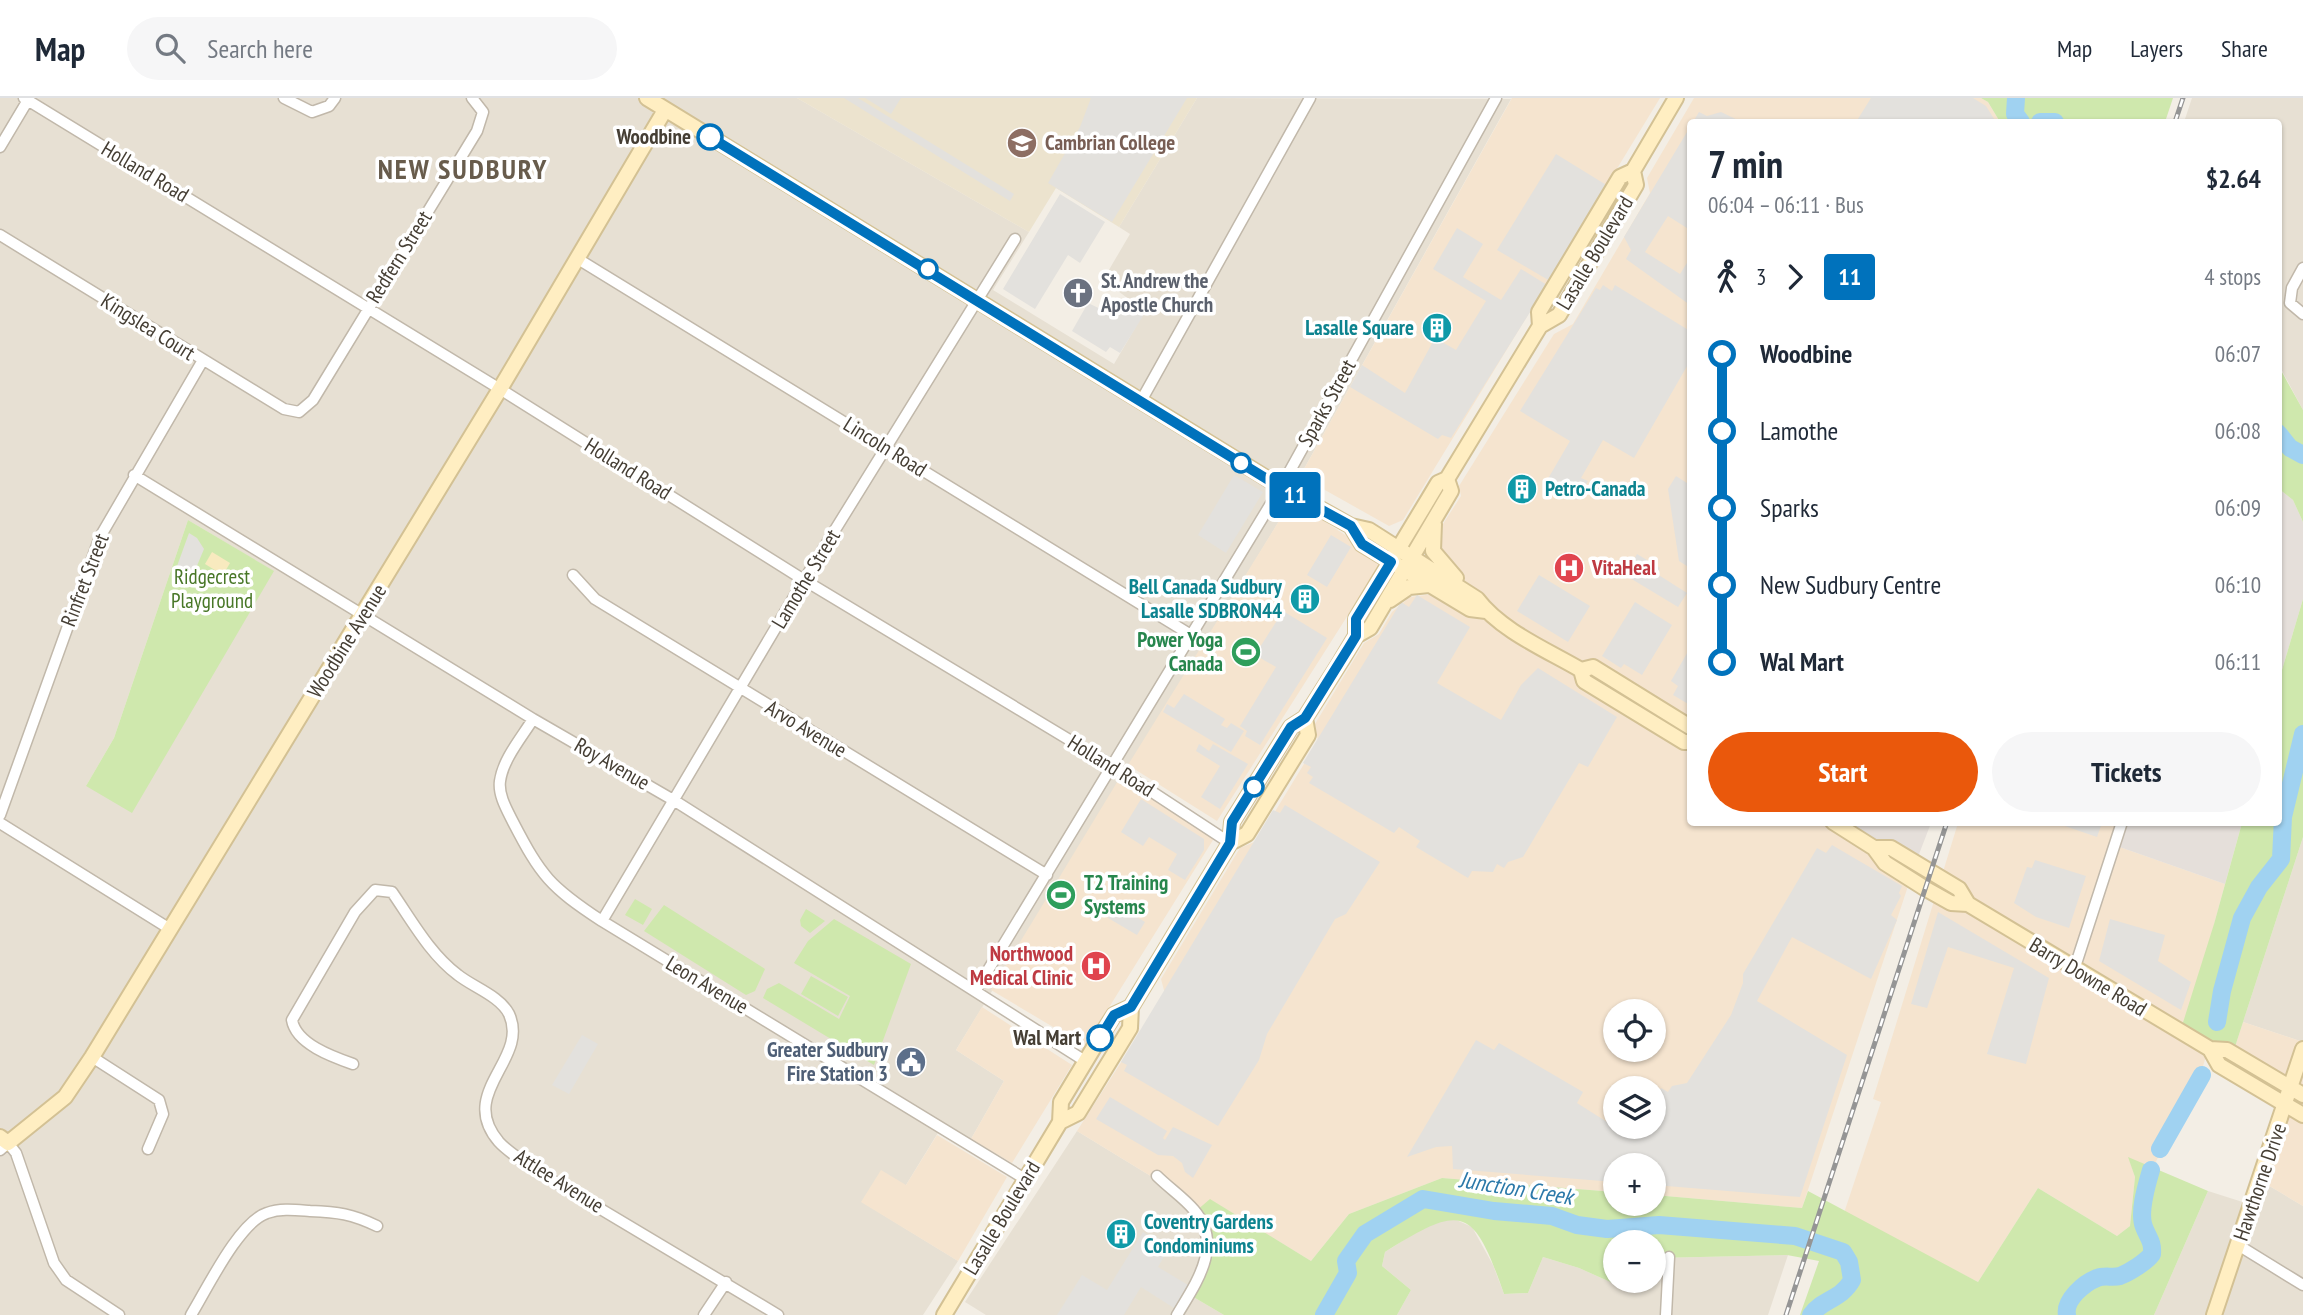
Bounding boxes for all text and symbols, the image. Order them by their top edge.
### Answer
search box [127,17,617,80]
text: Map [35,27,85,70]
icon: search [151,29,189,67]
text: Search here [207,32,313,65]
text: Map [2057,33,2092,64]
text: Layers [2130,33,2183,64]
text: Share [2221,33,2268,64]
place label: Woodbine [615,123,691,150]
marker: Woodbine [697,124,723,150]
school or university icon: Cambrian College [1005,126,1039,160]
place label: Cambrian College [1045,129,1175,156]
street label: Holland Road [97,135,194,208]
text: 7 min [1708,139,1783,188]
district label: NEW SUDBURY [378,150,548,187]
text: $2.64 [2206,162,2261,195]
text: 06:04 – 06:11 · Bus [1708,190,1864,219]
street label: Lasalle Boulevard [1550,191,1639,315]
street label: Redfern Street [360,205,438,308]
icon: walk [1708,258,1746,296]
icon: forward [1776,258,1814,296]
unlabelled marker [918,259,938,279]
text: 11 [1838,261,1861,292]
text: 3 [1756,262,1766,291]
text: 4 stops [2204,262,2261,291]
place label: St. Andrew the Apostle Church [1100,267,1213,318]
church icon: St. Andrew the Apostle Church [1061,276,1095,310]
street label: Kingslea Court [96,287,201,366]
building icon: Lasalle Square [1420,311,1454,345]
place label: Lasalle Square [1305,314,1414,341]
text: Woodbine [1760,337,1852,370]
text: 06:07 [2215,339,2261,368]
street label: Sparks Street [1292,354,1362,451]
street label: Lincoln Road [839,410,932,483]
text: Lamothe [1760,414,1838,447]
text: 06:08 [2215,416,2261,445]
street label: Holland Road [580,431,677,506]
unlabelled marker [1231,453,1251,473]
line badge: 11 [1264,472,1326,518]
building icon: Petro-Canada [1505,472,1539,506]
place label: Petro-Canada [1545,475,1646,502]
text: 11 [1284,479,1306,510]
text: Sparks [1760,491,1819,524]
text: 06:09 [2215,493,2261,522]
street label: Lamothe Street [765,524,846,633]
street label: Rinfret Street [54,529,115,630]
hospital icon: VitaHeal [1552,551,1586,585]
place label: VitaHeal [1591,554,1657,581]
park label: Ridgecrest Playground [171,563,253,614]
text: New Sudbury Centre [1760,568,1941,601]
text: 06:10 [2215,570,2261,599]
place label: Bell Canada Sudbury Lasalle SDBRON44 [1129,573,1283,624]
street label: Woodbine Avenue [301,579,392,703]
building icon: Bell Canada Sudbury Lasalle SDBRON44 [1288,582,1322,616]
place label: Power Yoga Canada [1137,626,1223,677]
sports icon: Power Yoga Canada [1229,635,1263,669]
text: Wal Mart [1760,645,1844,678]
text: 06:11 [2215,647,2261,676]
street label: Arvo Avenue [761,694,852,763]
street label: Holland Road [1063,728,1160,803]
street label: Roy Avenue [570,731,655,796]
button: Start [1708,732,1978,812]
button: Tickets [1992,732,2261,812]
unlabelled marker [1244,777,1264,797]
place label: T2 Training Systems [1084,869,1168,920]
sports icon: T2 Training Systems [1044,878,1078,912]
street label: Barry Downe Road [2025,931,2152,1022]
place label: Northwood Medical Clinic [970,940,1074,991]
street label: Leon Avenue [661,949,753,1020]
hospital icon: Northwood Medical Clinic [1079,949,1113,983]
map controls [1603,999,1666,1293]
button: locate [1603,999,1666,1062]
place label: Wal Mart [1012,1024,1081,1051]
marker: Wal Mart [1087,1025,1113,1051]
place label: Greater Sudbury Fire Station 3 [767,1036,889,1087]
public building icon: Greater Sudbury Fire Station 3 [894,1045,928,1079]
button: layers [1603,1076,1666,1139]
street label: Hawthorne Drive [2227,1120,2292,1244]
street label: Attlee Avenue [510,1143,609,1219]
button: + [1603,1153,1666,1216]
street label: Lasalle Boulevard [957,1156,1046,1280]
water label: Junction Creek [1456,1164,1578,1211]
place label: Coventry Gardens Condominiums [1144,1208,1273,1259]
building icon: Coventry Gardens Condominiums [1104,1217,1138,1251]
button: − [1603,1230,1666,1293]

